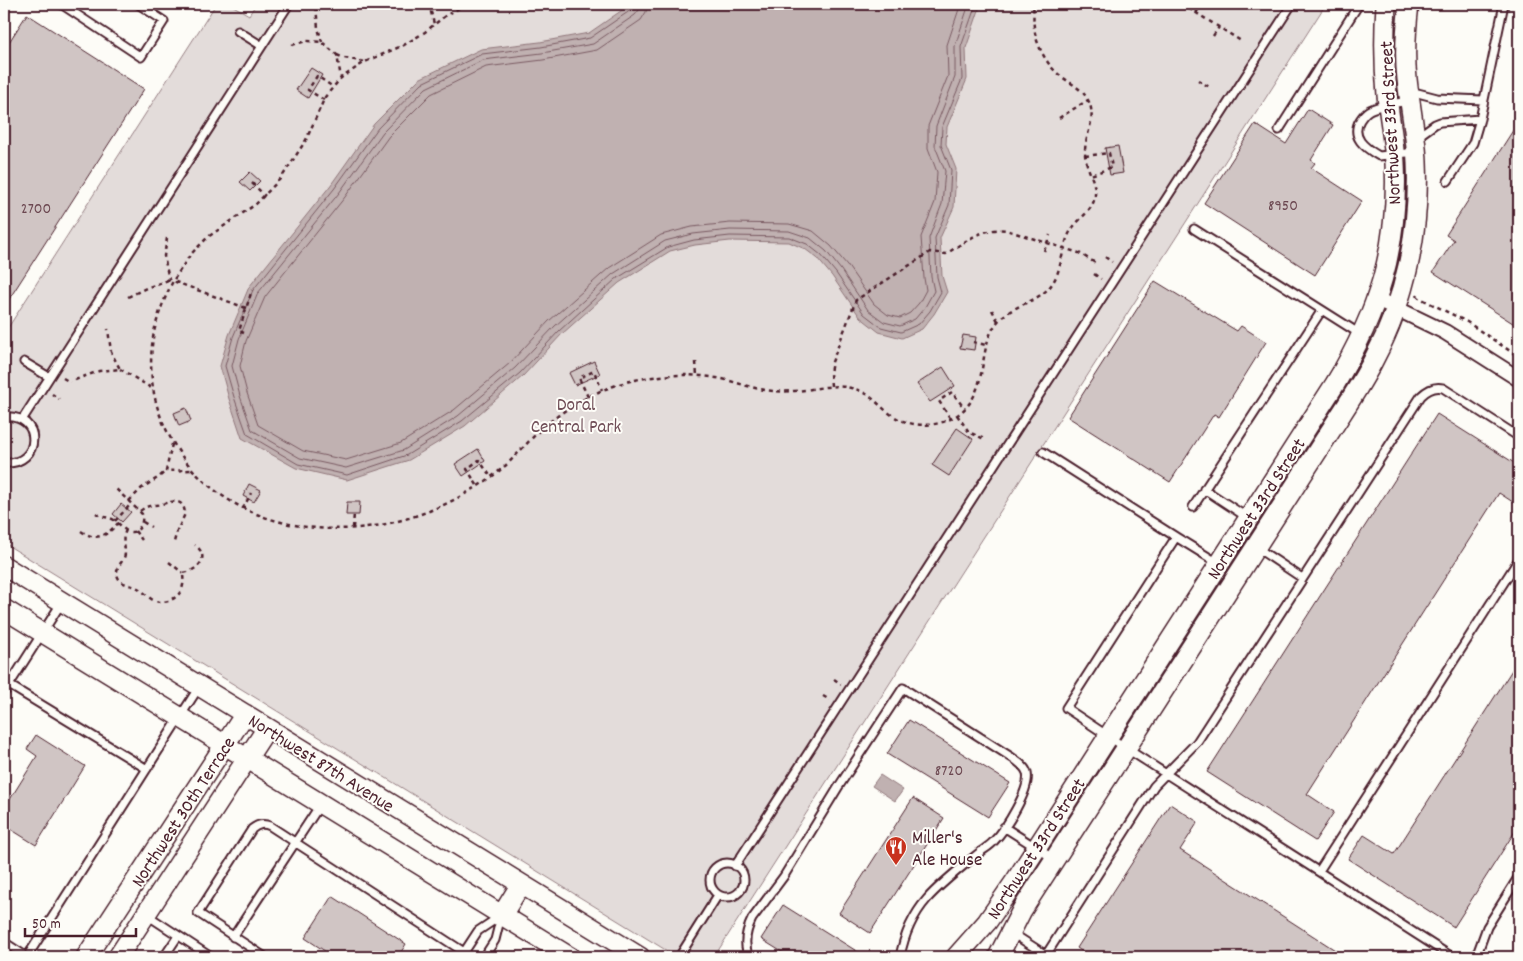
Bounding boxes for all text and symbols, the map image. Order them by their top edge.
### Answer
street label: Northwest 33rd Street [1375,40,1410,205]
house number: 8950 [1268,195,1298,218]
house number: 2700 [21,198,51,221]
park label: Doral Central Park [531,393,622,442]
street label: Northwest 33rd Street [1202,434,1314,586]
street label: Northwest 87th Avenue [242,709,398,821]
street label: Northwest 30th Terrace [126,732,244,893]
house number: 8720 [935,760,963,783]
street label: Northwest 33rd Street [982,774,1094,926]
place label: Miller's Ale House [912,826,982,875]
restaurant icon: Miller's Ale House [884,835,908,866]
scale bar [25,906,136,938]
text: 50 m [32,914,61,936]

